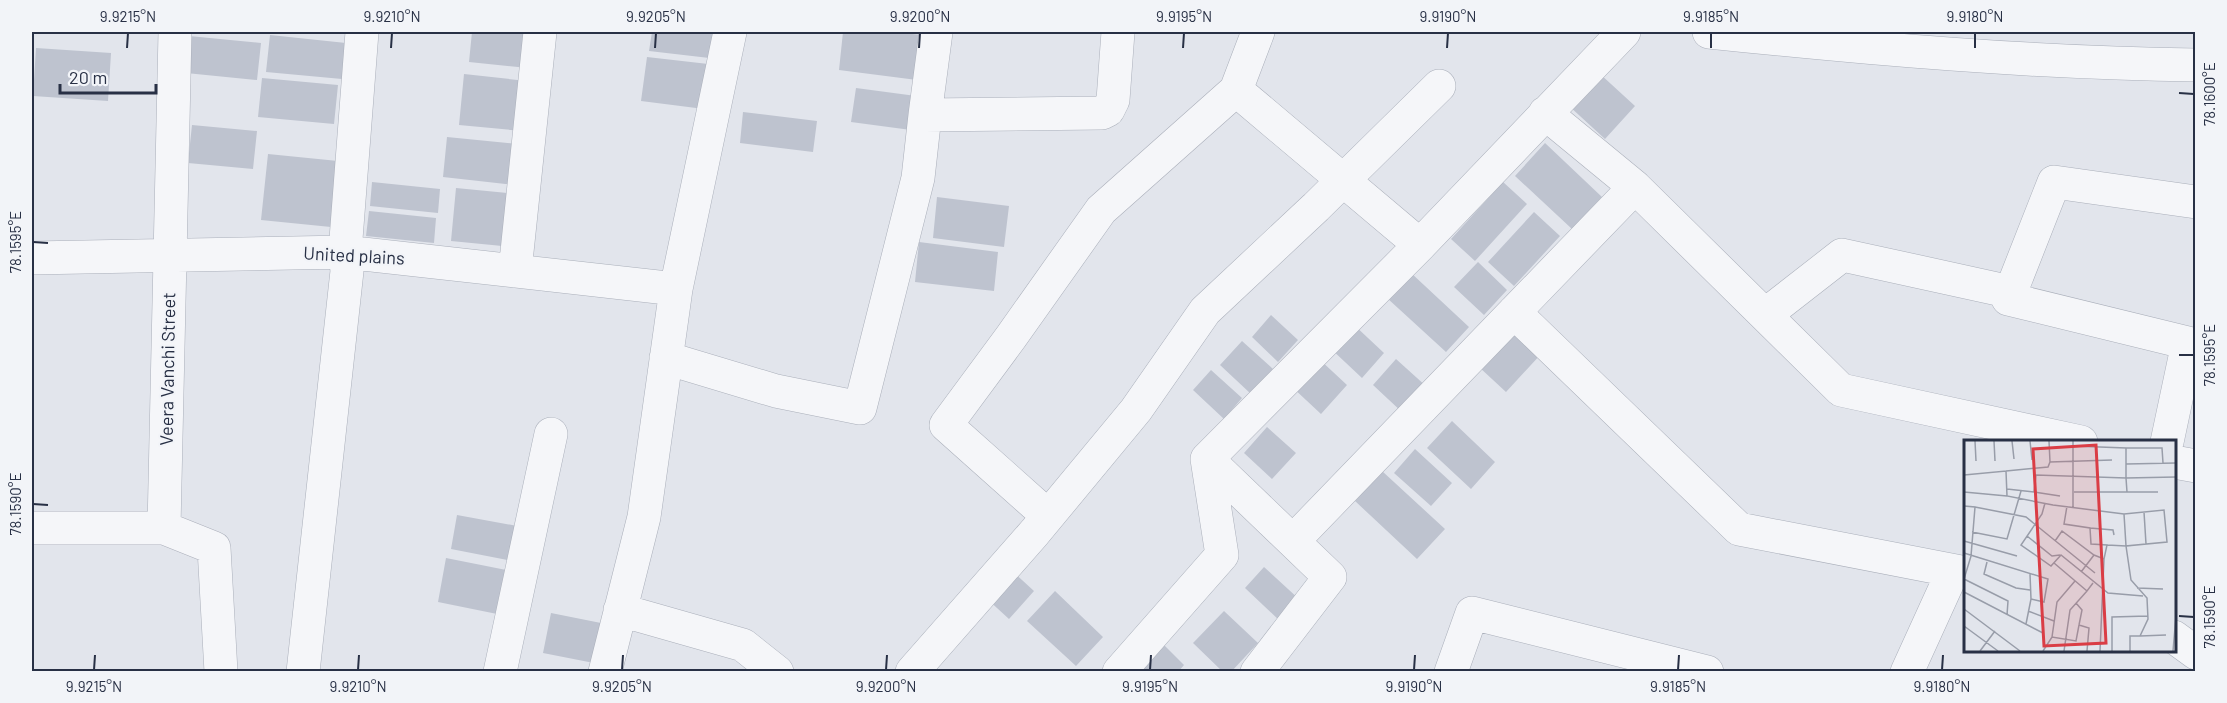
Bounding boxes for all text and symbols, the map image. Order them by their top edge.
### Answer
text: 9.9215°N [100,7,156,25]
text: 9.9210°N [363,7,421,25]
text: 9.9205°N [626,7,686,25]
text: 9.9200°N [890,7,950,25]
text: 9.9195°N [1156,7,1212,25]
text: 9.9190°N [1420,7,1476,25]
text: 9.9185°N [1683,7,1739,25]
text: 9.9180°N [1947,7,2003,25]
scale bar [60,57,156,95]
text: 78.1600°E [2200,62,2218,126]
text: 20 m [69,66,107,88]
text: 78.1595°E [6,211,24,273]
street label: United plains [303,241,405,269]
street label: Veera Vanchi Street [155,292,179,446]
text: 78.1595°E [2200,324,2218,386]
inset map [1964,440,2176,652]
text: 78.1590°E [6,472,24,536]
text: 78.1590°E [2200,585,2218,649]
text: 9.9215°N [66,677,122,695]
text: 9.9210°N [329,677,387,695]
text: 9.9205°N [592,677,652,695]
text: 9.9200°N [856,677,916,695]
text: 9.9195°N [1122,677,1178,695]
text: 9.9190°N [1386,677,1442,695]
text: 9.9185°N [1650,677,1706,695]
text: 9.9180°N [1914,677,1970,695]

